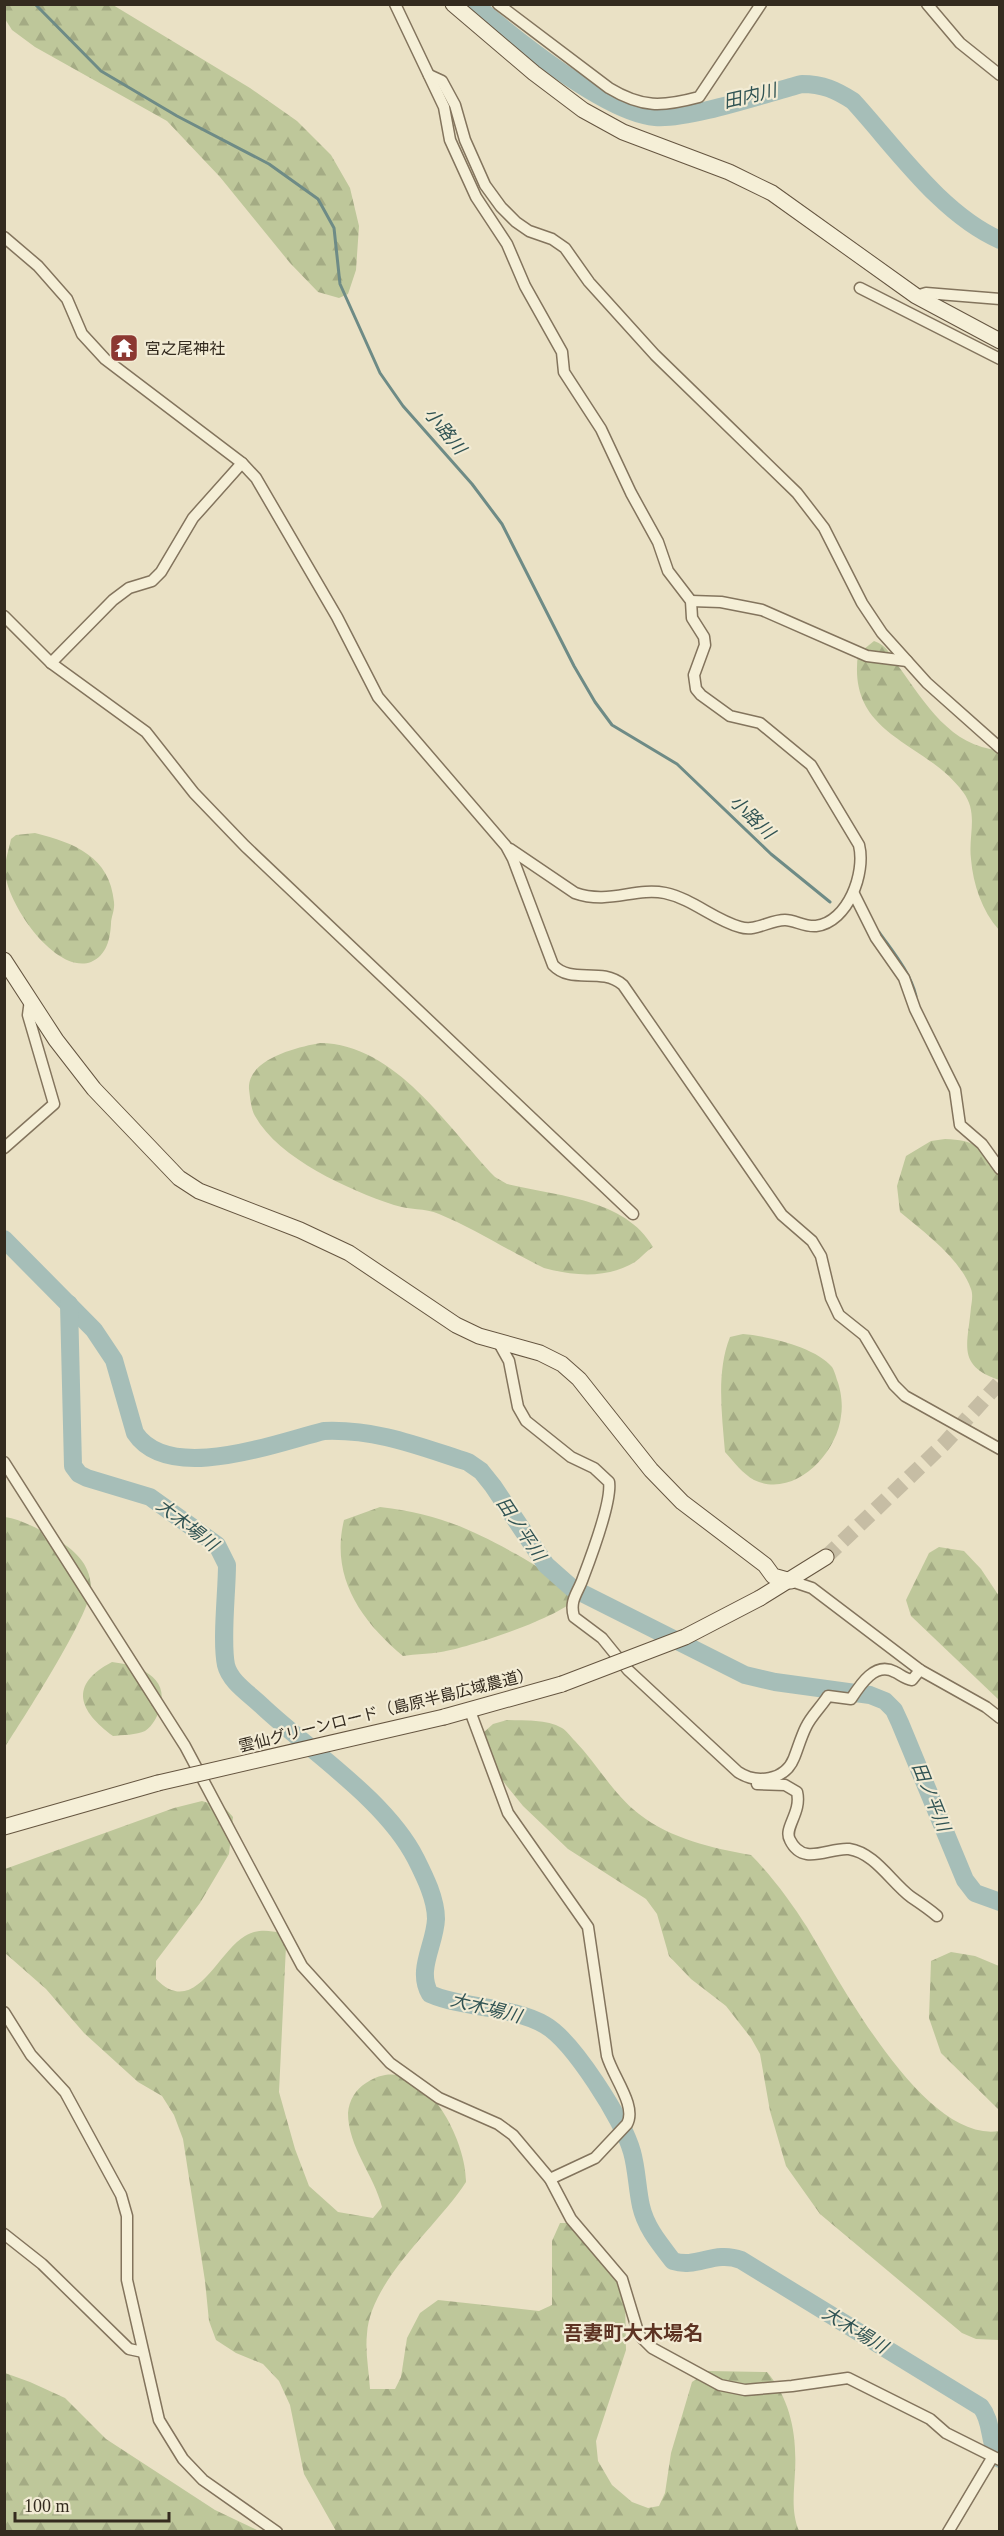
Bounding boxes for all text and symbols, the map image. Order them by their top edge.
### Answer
water label: 田内川 [721,80,781,112]
temple icon: 宮之尾神社 [108,332,140,364]
place label: 宮之尾神社 [145,340,225,357]
water label: 小路川 [420,404,471,460]
water label: 小路川 [726,791,780,844]
water label: 田ノ平川 [493,1494,551,1566]
water label: 大木場川 [152,1495,223,1556]
street label: 雲仙グリーンロード（島原半島広域農道） [237,1665,535,1755]
water label: 田ノ平川 [908,1760,955,1836]
water label: 大木場川 [449,1990,525,2027]
water label: 大木場川 [819,2303,893,2358]
district label: 吾妻町大木場名 [563,2322,703,2344]
scale bar [15,2485,170,2523]
text: 100 m [24,2496,70,2516]

